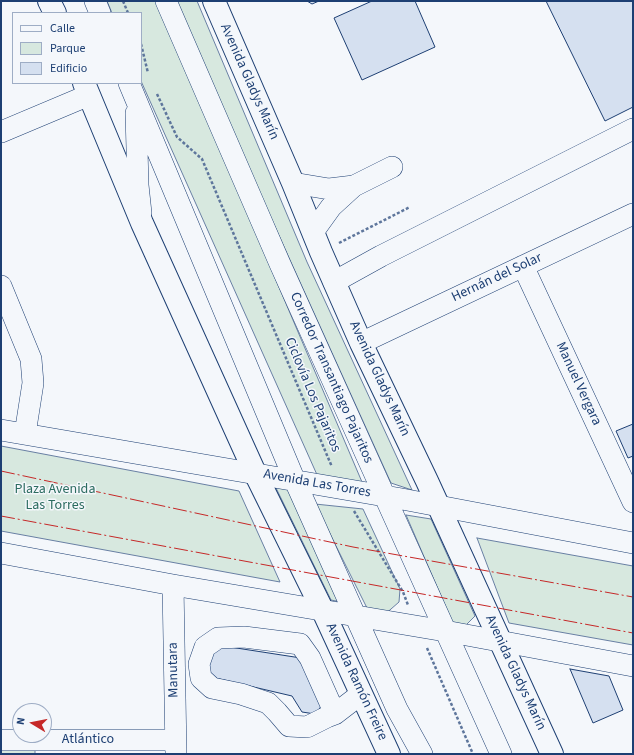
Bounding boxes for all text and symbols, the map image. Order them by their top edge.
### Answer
legend [12,12,142,84]
text: Calle [50,20,75,37]
street label: Avenida Gladys Marín [216,21,282,143]
text: Parque [50,40,86,57]
text: Edificio [50,60,87,77]
street label: Hernán del Solar [449,250,545,306]
street label: Corredor Transantiago Pajaritos [286,290,376,466]
street label: Avenida Gladys Marín [345,319,413,439]
street label: Ciclovía Los Pajaritos [280,335,344,455]
street label: Manuel Vergara [551,340,605,428]
street label: Avenida Las Torres [262,466,372,502]
park label: Plaza Avenida Las Torres [15,482,95,514]
street label: Avenida Gladys Marín [481,613,549,733]
street label: Avenida Ramón Freire [321,621,391,743]
street label: Manutara [165,642,183,698]
north arrow [12,703,52,743]
text: N [13,716,29,726]
street label: Atlántico [62,732,114,748]

